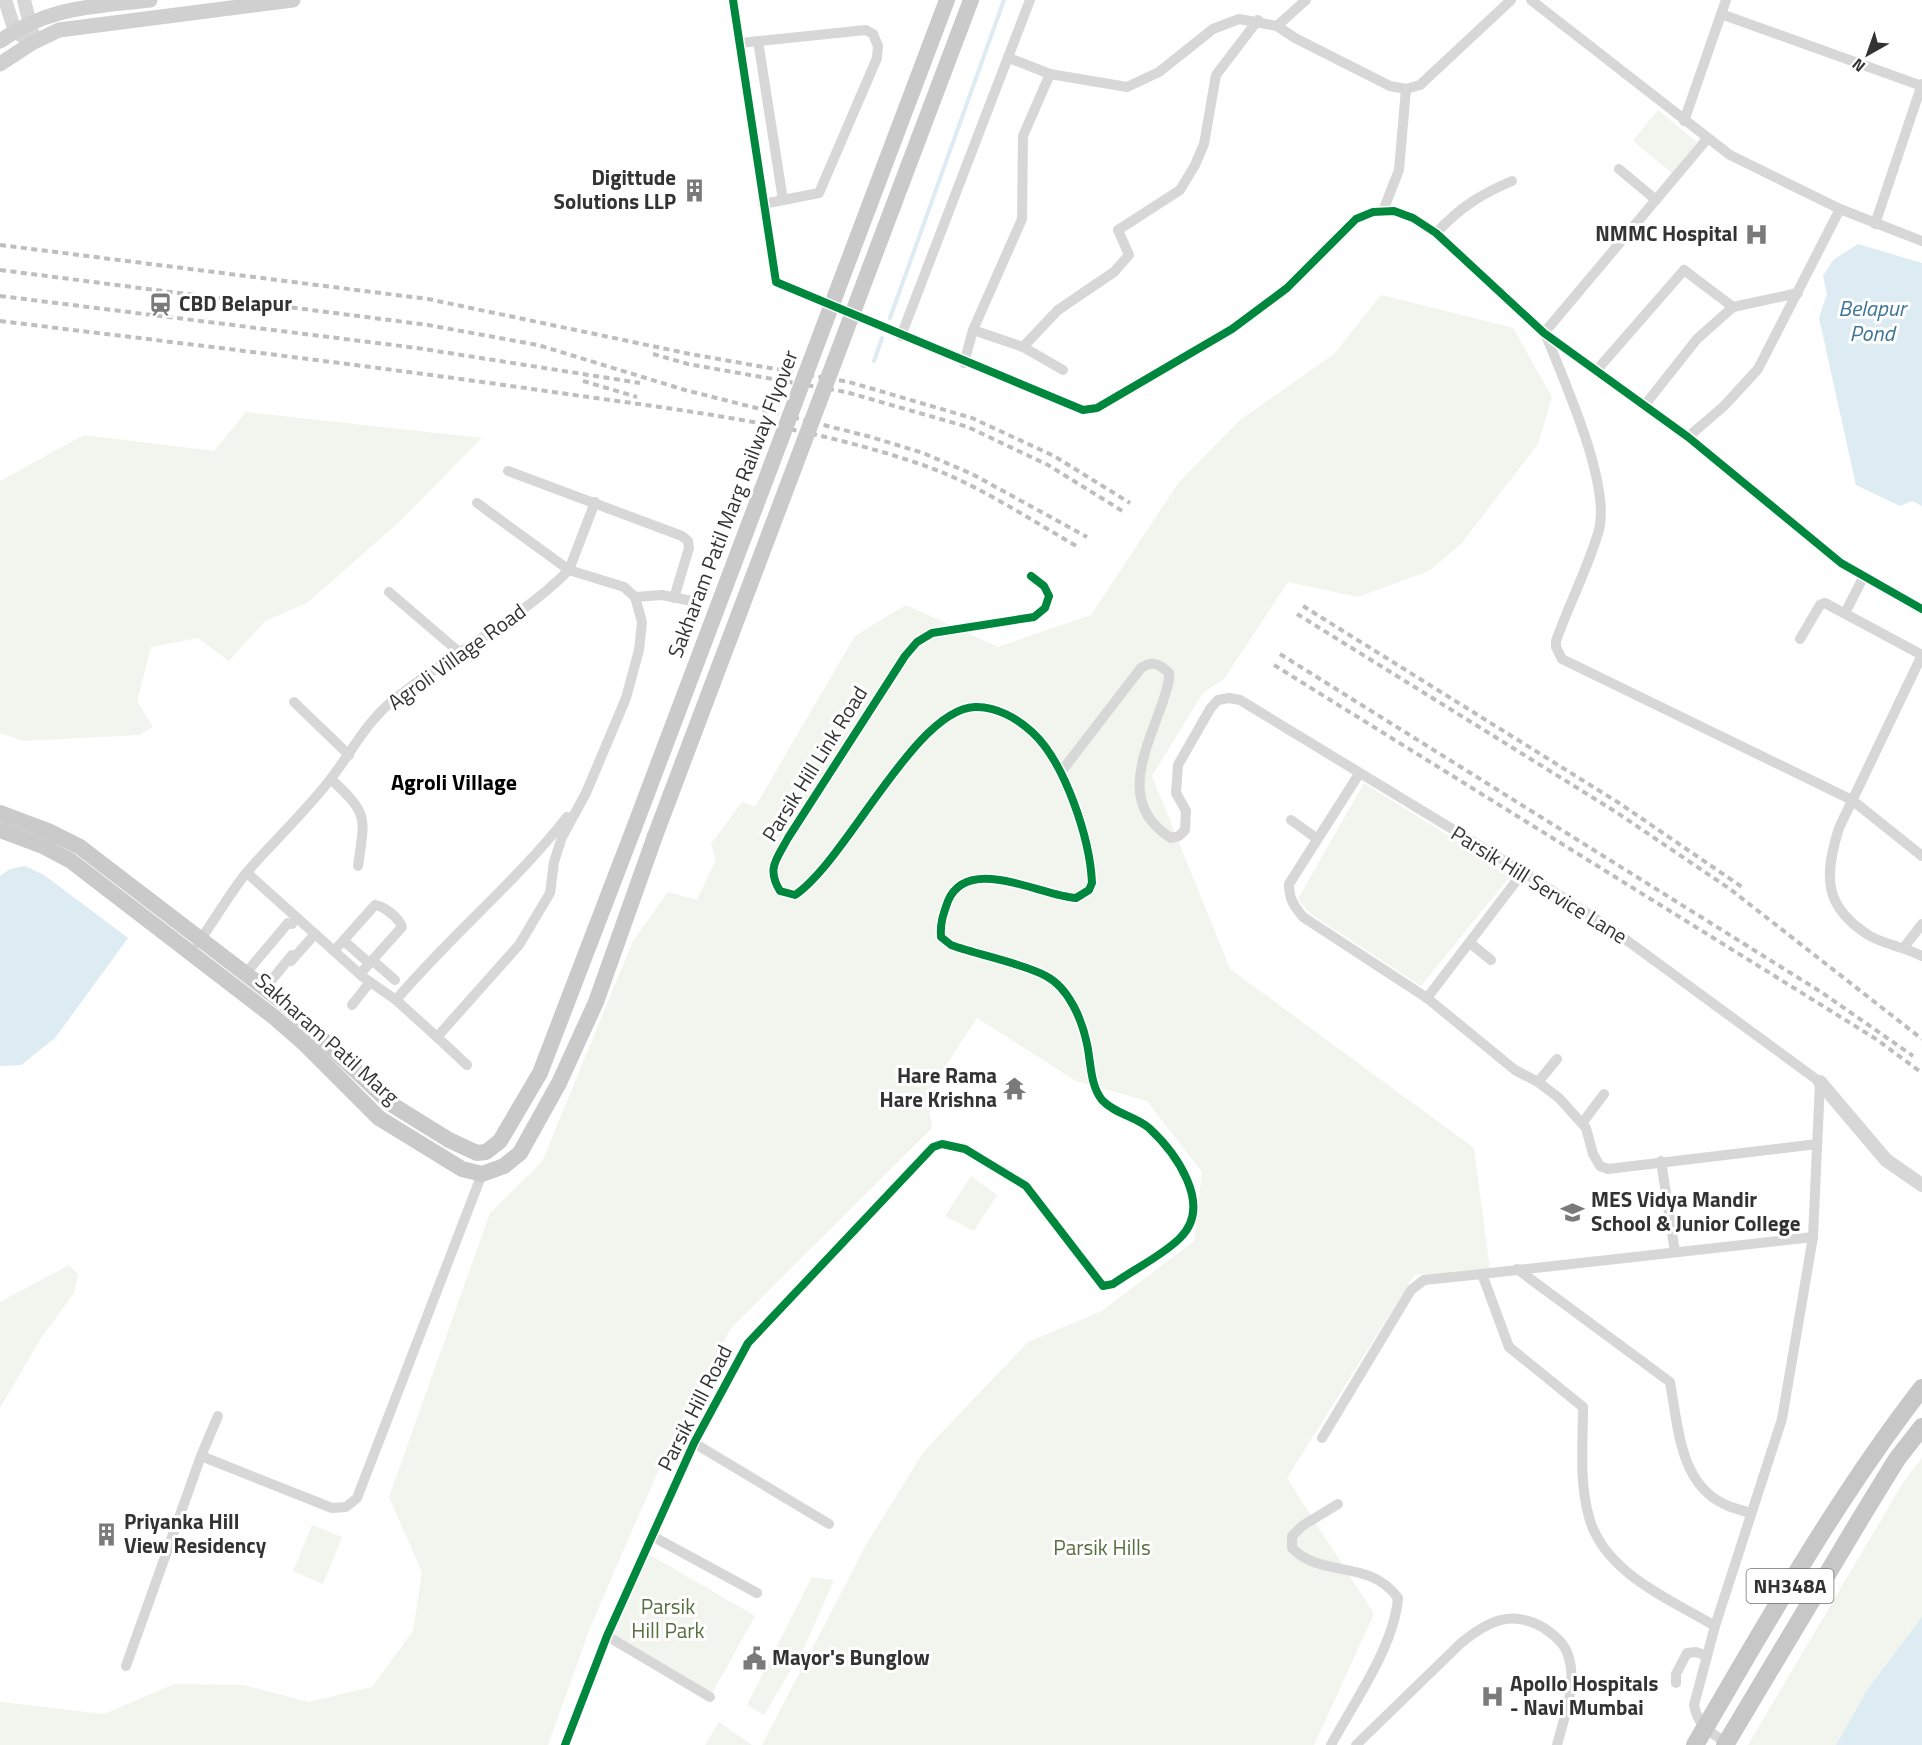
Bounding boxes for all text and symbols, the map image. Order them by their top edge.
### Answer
north arrow [1838,24,1898,84]
text: N [1846,53,1870,78]
place label: Digittude Solutions LLP [554,161,676,217]
building icon: Digittude Solutions LLP [681,177,707,203]
place label: NMMC Hospital [1595,217,1738,249]
hospital icon: NMMC Hospital [1743,221,1769,247]
place label: CBD Belapur [179,287,292,319]
station icon: CBD Belapur [148,291,174,317]
water label: Belapur Pond [1838,291,1909,350]
street label: Sakharam Patil Marg Railway Flyover [658,345,806,662]
street label: Agroli Village Road [381,595,532,717]
street label: Parsik Hill Link Road [753,679,875,848]
district label: Agroli Village [391,765,517,799]
street label: Parsik Hill Service Lane [1445,817,1634,951]
street label: Sakharam Patil Marg [249,965,407,1112]
place label: Hare Rama Hare Krishna [880,1059,997,1115]
temple icon: Hare Rama Hare Krishna [1002,1075,1028,1101]
place label: MES Vidya Mandir School & Junior College [1591,1183,1800,1239]
school or university icon: MES Vidya Mandir School & Junior College [1560,1199,1586,1225]
street label: Parsik Hill Road [649,1339,740,1476]
place label: Priyanka Hill View Residency [124,1505,267,1561]
building icon: Priyanka Hill View Residency [93,1521,119,1547]
park label: Parsik Hills [1053,1531,1151,1563]
road number: NH348A [1746,1569,1834,1603]
park label: Parsik Hill Park [631,1590,705,1646]
place label: Mayor's Bunglow [772,1641,930,1673]
public building icon: Mayor's Bunglow [741,1645,767,1671]
place label: Apollo Hospitals - Navi Mumbai [1510,1667,1658,1723]
hospital icon: Apollo Hospitals - Navi Mumbai [1479,1683,1505,1709]

